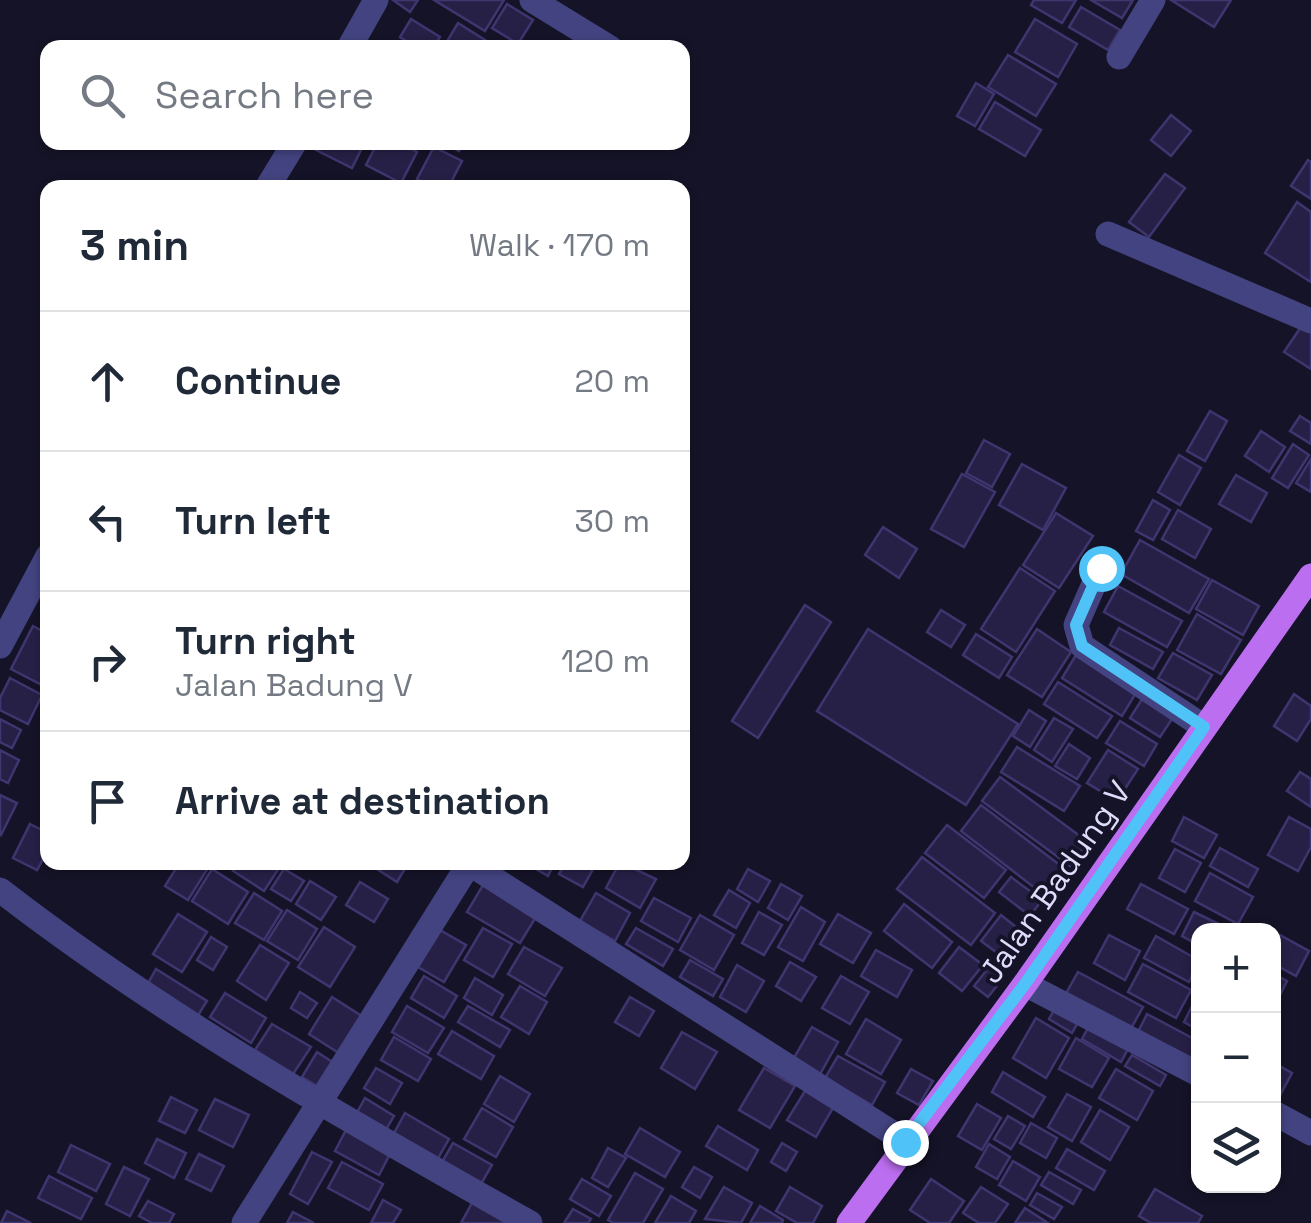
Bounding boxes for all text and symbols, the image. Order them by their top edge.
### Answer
search box [40,40,690,150]
icon: search [75,68,130,123]
text: Search here [155,71,374,119]
text: 3 min [80,219,189,272]
text: Walk · 170 m [469,225,650,265]
icon: ahead [80,354,135,409]
text: Continue [175,357,341,405]
text: 20 m [574,361,650,401]
icon: left [80,494,135,549]
text: Turn left [175,497,331,545]
text: 30 m [574,501,650,541]
route start [1079,546,1125,592]
text: Turn right [175,617,356,665]
icon: right [80,634,135,689]
text: 120 m [561,641,650,681]
text: Jalan Badung V [175,665,413,705]
street label: Jalan Badung V [970,773,1140,991]
icon: arrive [80,774,135,829]
text: Arrive at destination [175,777,550,825]
map controls [1191,923,1281,1193]
button: + [1191,923,1281,1013]
button: − [1191,1013,1281,1103]
button: layers [1191,1103,1281,1193]
route end [883,1120,929,1166]

